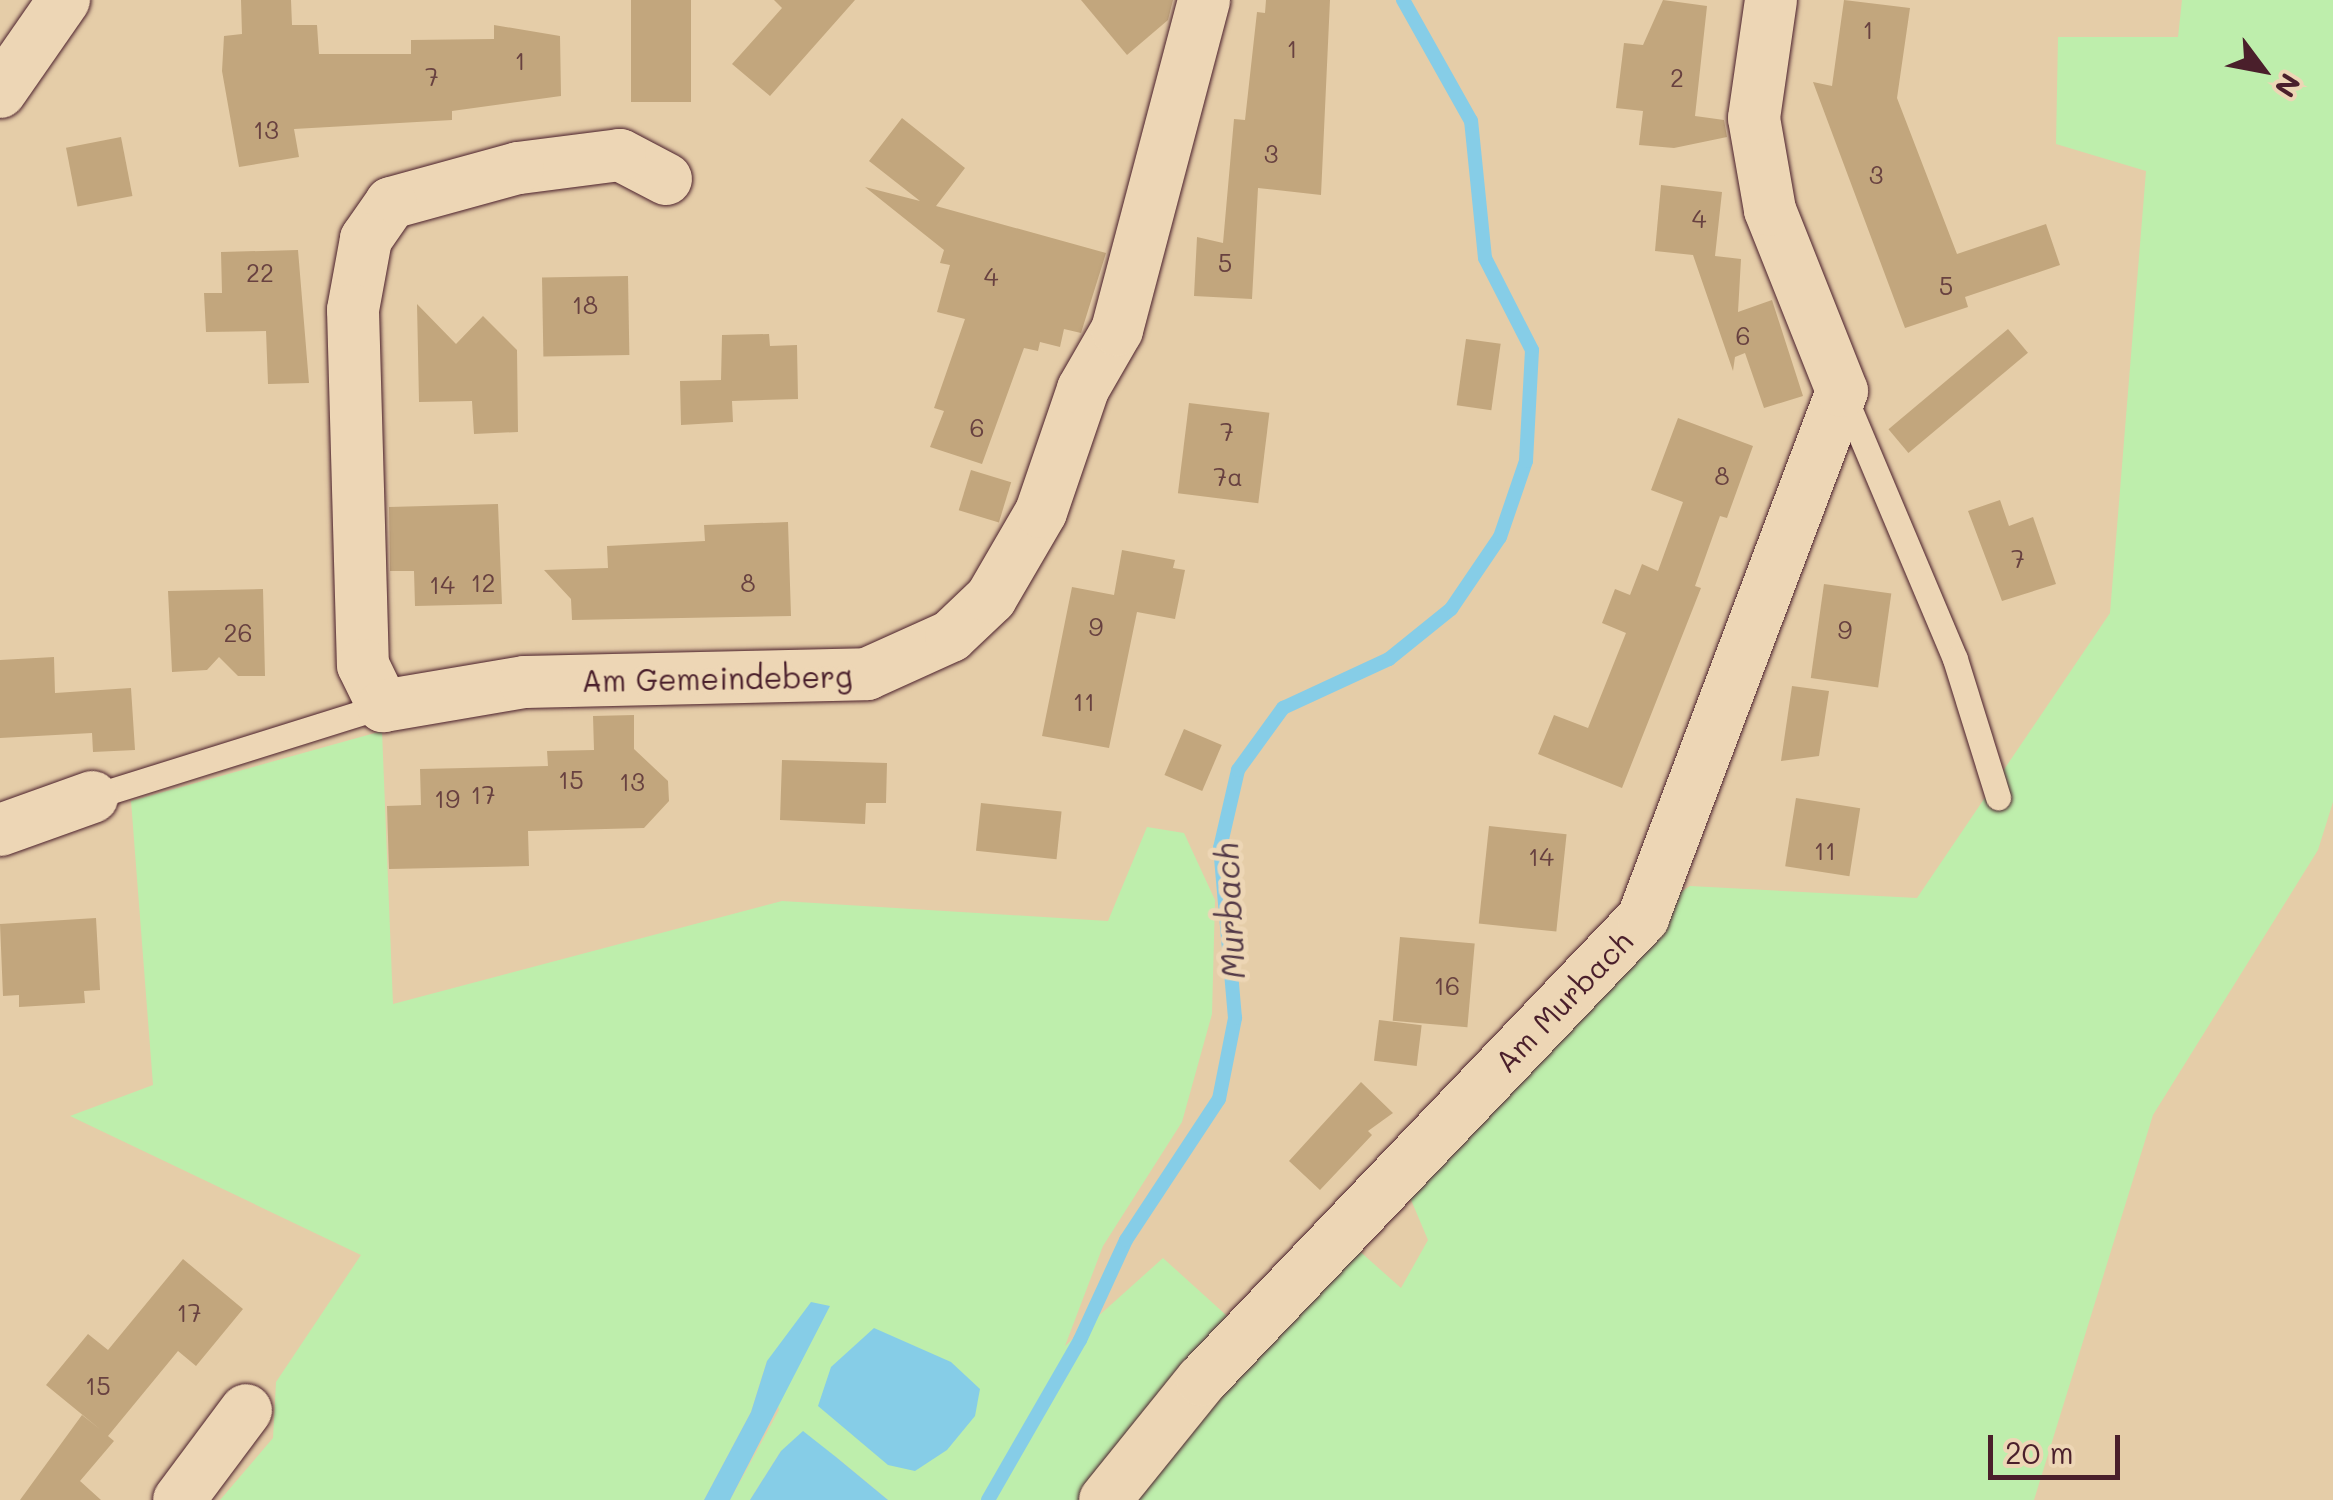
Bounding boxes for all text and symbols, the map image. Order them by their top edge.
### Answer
house number: 1 [1862,14,1874,44]
north arrow [2213,20,2313,120]
house number: 1 [1286,33,1298,63]
house number: 1 [514,45,526,75]
house number: 7 [425,61,439,91]
house number: 2 [1670,62,1684,92]
text: N [2268,67,2309,104]
house number: 13 [253,114,279,144]
house number: 3 [1264,138,1278,168]
house number: 3 [1869,159,1883,189]
house number: 4 [1692,203,1706,233]
house number: 5 [1218,247,1232,277]
house number: 22 [246,257,274,287]
house number: 4 [984,261,998,291]
house number: 5 [1939,270,1953,300]
house number: 18 [572,289,598,319]
house number: 6 [1735,320,1751,350]
house number: 6 [969,412,985,442]
house number: 7 [1220,416,1234,446]
house number: 8 [1714,460,1730,490]
house number: 7a [1213,461,1243,491]
house number: 7 [2011,543,2025,573]
house number: 12 [470,567,496,597]
house number: 8 [740,567,756,597]
house number: 14 [429,569,455,599]
house number: 9 [1089,611,1103,641]
house number: 9 [1838,614,1852,644]
house number: 26 [223,617,253,647]
street label: Am Gemeindeberg [581,658,853,698]
house number: 11 [1073,686,1095,716]
house number: 15 [558,764,584,794]
house number: 13 [619,766,645,796]
house number: 17 [470,779,496,809]
house number: 19 [434,783,460,813]
house number: 11 [1814,835,1836,865]
house number: 14 [1528,841,1554,871]
water label: Murbach [1206,842,1252,980]
street label: Am Murbach [1487,923,1639,1079]
house number: 16 [1434,970,1460,1000]
house number: 17 [176,1297,202,1327]
house number: 15 [85,1370,111,1400]
scale bar [1993,1415,2126,1477]
text: 20 m [2005,1432,2074,1472]

